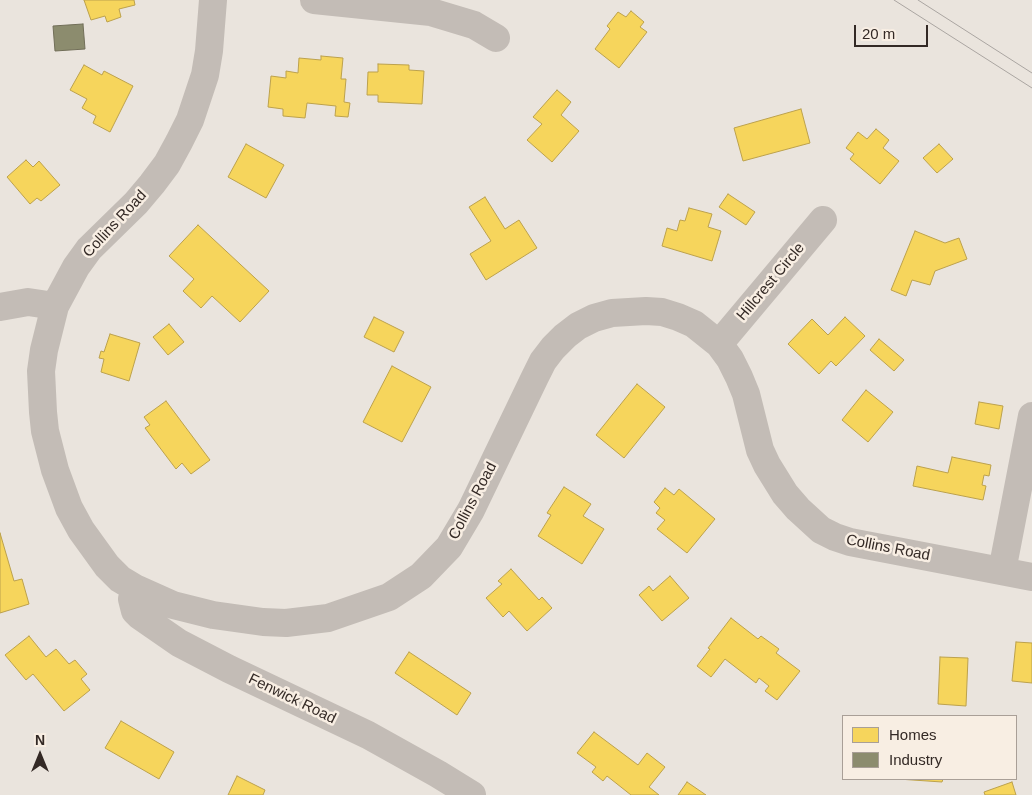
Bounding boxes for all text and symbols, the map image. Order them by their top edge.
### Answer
scale bar [857,15,931,47]
text: 20 m [862,25,895,42]
street label: Collins Road [79,187,151,261]
street label: Hillcrest Circle [733,240,809,324]
street label: Collins Road [445,459,501,543]
street label: Collins Road [845,531,931,565]
street label: Fenwick Road [245,670,339,728]
legend [842,715,1017,780]
text: Homes [889,726,937,743]
north arrow [15,730,65,780]
text: N [35,732,45,748]
text: Industry [889,751,942,768]

